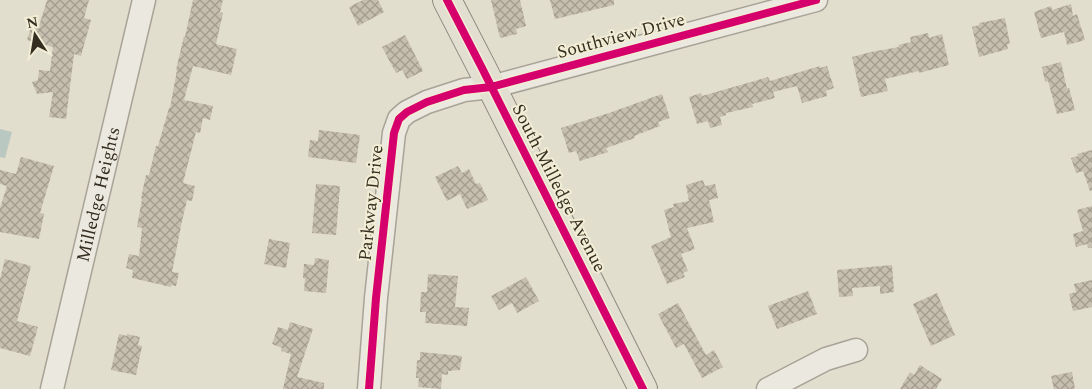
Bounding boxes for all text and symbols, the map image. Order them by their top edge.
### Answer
street label: Southview Drive [554,6,688,66]
north arrow [10,10,60,60]
text: N [25,11,40,34]
street label: South Milledge Avenue [505,99,613,277]
street label: Milledge Heights [69,124,127,265]
street label: Parkway Drive [351,144,391,262]

